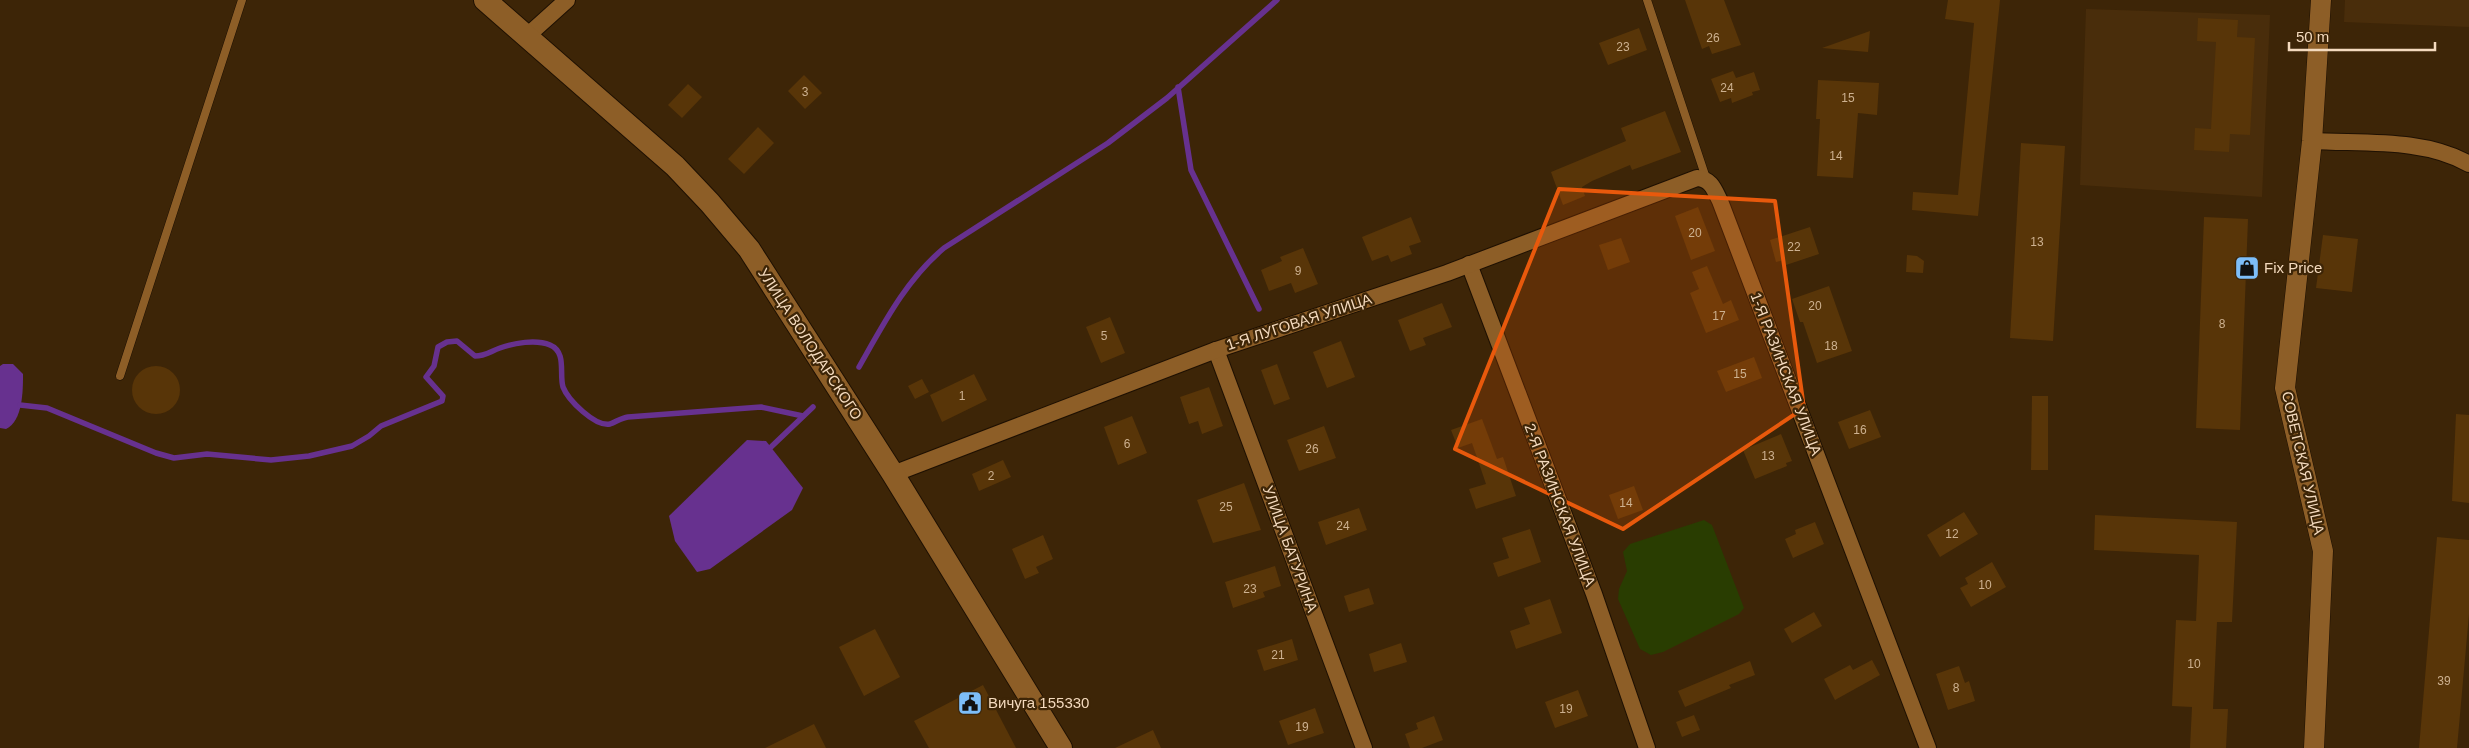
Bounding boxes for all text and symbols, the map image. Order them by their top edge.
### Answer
scale bar [2289,20,2435,52]
text: 50 m [2296,28,2329,45]
house number: 26 [1706,31,1720,45]
house number: 23 [1616,40,1630,54]
house number: 24 [1720,81,1734,95]
house number: 3 [802,85,809,99]
house number: 15 [1841,91,1855,105]
house number: 14 [1829,149,1843,163]
house number: 20 [1688,226,1702,240]
house number: 13 [2030,235,2044,249]
house number: 22 [1787,240,1801,254]
shop icon: Fix Price [2234,255,2260,281]
place label: Fix Price [2264,259,2322,276]
house number: 9 [1295,264,1302,278]
street label: УЛИЦА ВОЛОДАРСКОГО [755,265,866,423]
street label: 1-Я ЛУГОВАЯ УЛИЦА [1224,290,1374,353]
street label: 1-Я РАЗИНСКАЯ УЛИЦА [1747,290,1825,458]
house number: 20 [1808,299,1822,313]
house number: 17 [1712,309,1726,323]
house number: 8 [2219,317,2226,331]
house number: 5 [1101,329,1108,343]
house number: 18 [1824,339,1838,353]
house number: 15 [1733,367,1747,381]
house number: 1 [959,389,966,403]
street label: СОВЕТСКАЯ УЛИЦА [2279,390,2328,536]
street label: 2-Я РАЗИНСКАЯ УЛИЦА [1521,421,1599,589]
house number: 16 [1853,423,1867,437]
house number: 6 [1124,437,1131,451]
house number: 26 [1305,442,1319,456]
house number: 13 [1761,449,1775,463]
house number: 2 [988,469,995,483]
street label: УЛИЦА БАТУРИНА [1260,483,1321,615]
house number: 14 [1619,496,1633,510]
house number: 25 [1219,500,1233,514]
house number: 24 [1336,519,1350,533]
house number: 12 [1945,527,1959,541]
house number: 10 [1978,578,1992,592]
house number: 23 [1243,582,1257,596]
house number: 21 [1271,648,1285,662]
house number: 10 [2187,657,2201,671]
house number: 39 [2437,674,2451,688]
house number: 8 [1953,681,1960,695]
public building icon: Вичуга 155330 [957,690,983,716]
place label: Вичуга 155330 [988,694,1089,711]
house number: 19 [1559,702,1573,716]
house number: 19 [1295,720,1309,734]

